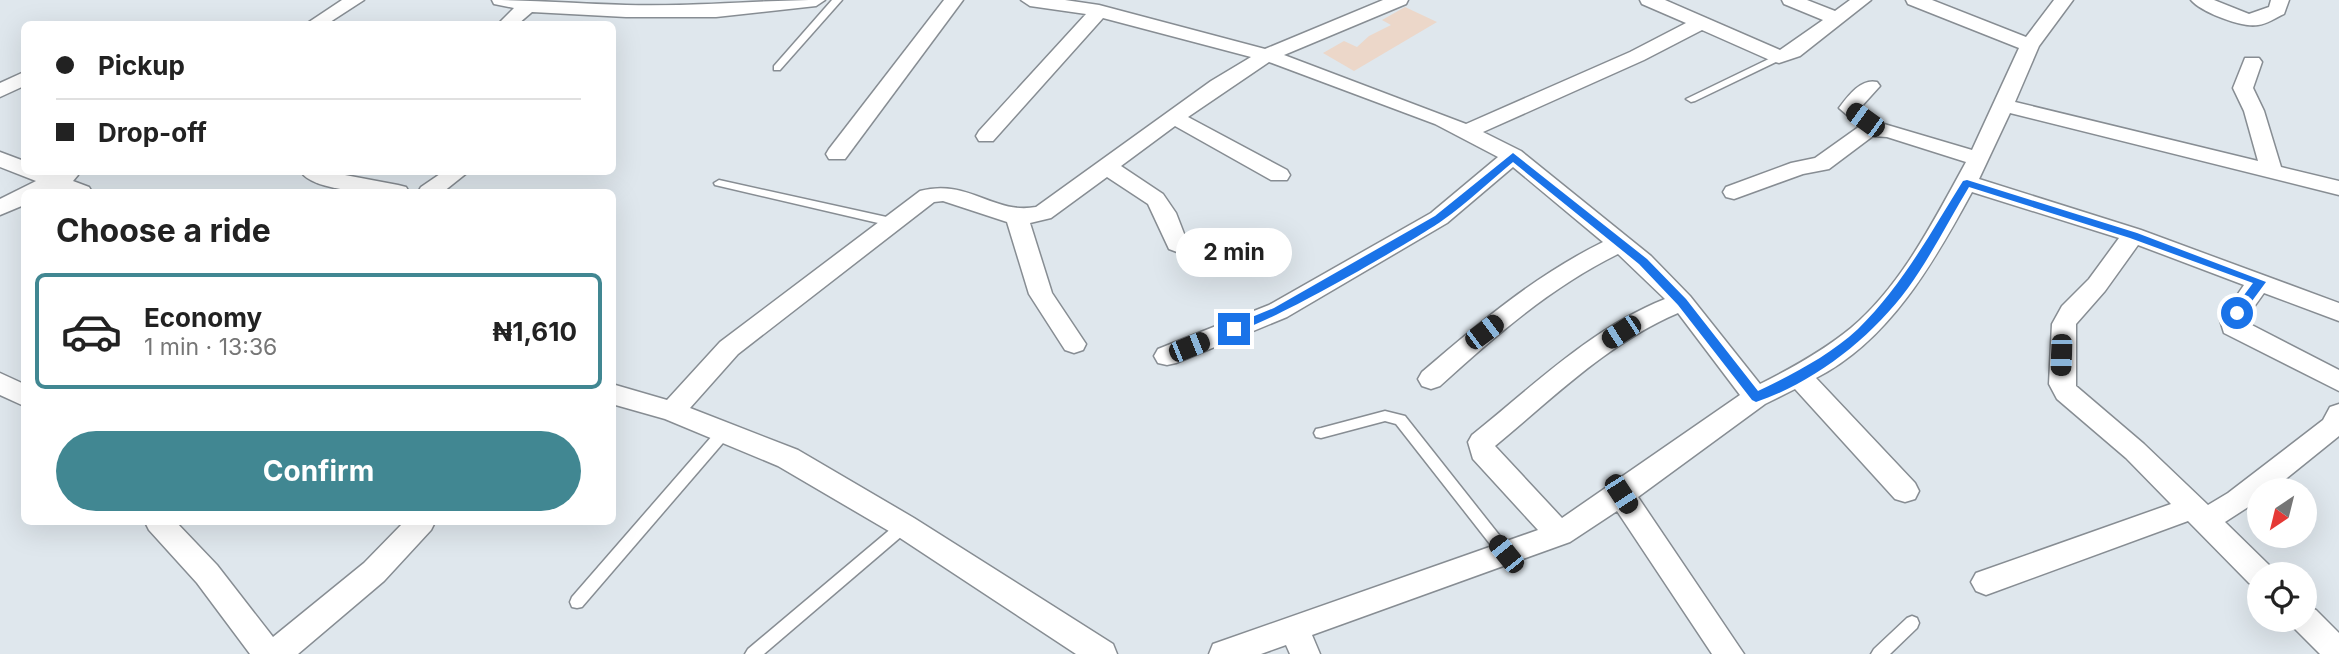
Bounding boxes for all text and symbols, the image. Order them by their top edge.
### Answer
text: Pickup [98,50,185,81]
car [1842,99,1889,141]
text: Drop-off [98,117,207,148]
text: Choose a ride [56,211,271,250]
callout: 2 min [1176,228,1292,276]
text: 2 min [1203,238,1265,266]
route start [2221,297,2253,329]
icon: car [60,300,123,363]
text: Economy [144,302,262,333]
car [1461,311,1508,353]
car [1598,312,1645,352]
route end [1218,313,1250,345]
text: ₦1,610 [493,316,577,347]
car [1166,329,1213,365]
text: 1 min · 13:36 [144,333,277,361]
car [2050,334,2073,376]
button: Confirm [56,431,581,511]
car [1601,471,1642,517]
north arrow [2247,478,2317,548]
map controls [2247,478,2317,632]
car [1485,531,1528,577]
button: locate [2247,562,2317,632]

